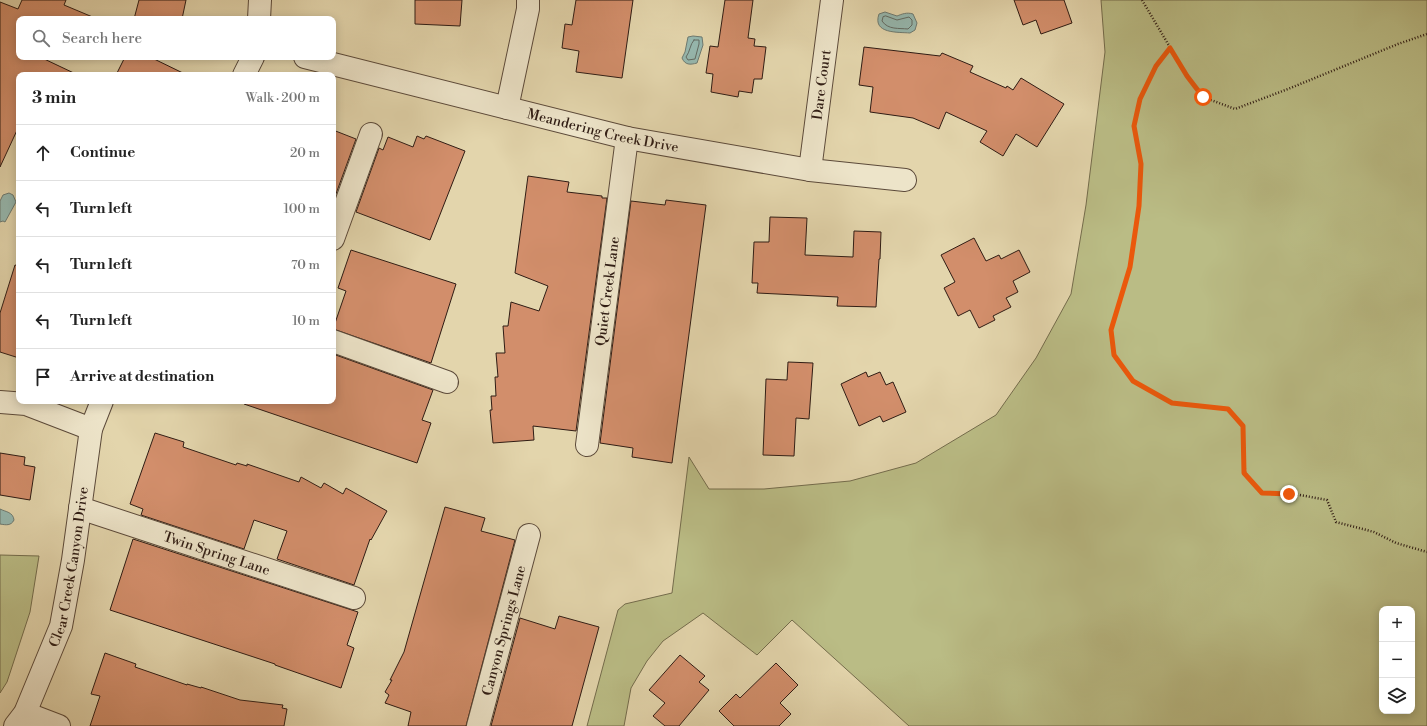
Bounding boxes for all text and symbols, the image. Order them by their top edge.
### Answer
search box [16,16,336,60]
icon: search [30,27,52,49]
text: Search here [62,29,142,48]
street label: Dare Court [809,49,836,121]
text: 3 min [32,87,76,109]
route start [1194,88,1212,106]
text: Walk · 200 m [246,90,320,106]
street label: Meandering Creek Drive [525,105,680,157]
icon: ahead [32,142,54,164]
text: Continue [70,143,135,162]
text: 20 m [290,145,320,161]
icon: left [32,198,54,220]
text: Turn left [70,199,132,218]
text: 100 m [284,201,320,217]
street label: Quiet Creek Lane [592,236,624,347]
icon: left [32,254,54,276]
text: Turn left [70,255,132,274]
text: 70 m [291,257,320,273]
icon: left [32,310,54,332]
text: Turn left [70,311,132,330]
text: 10 m [292,313,320,329]
icon: arrive [32,366,54,388]
text: Arrive at destination [70,367,214,386]
route end [1280,485,1298,503]
street label: Clear Creek Canyon Drive [45,486,93,650]
street label: Twin Spring Lane [161,528,272,580]
street label: Canyon Springs Lane [479,563,531,698]
map controls [1379,606,1415,714]
button: + [1379,606,1415,642]
button: − [1379,642,1415,678]
button: layers [1379,678,1415,714]

